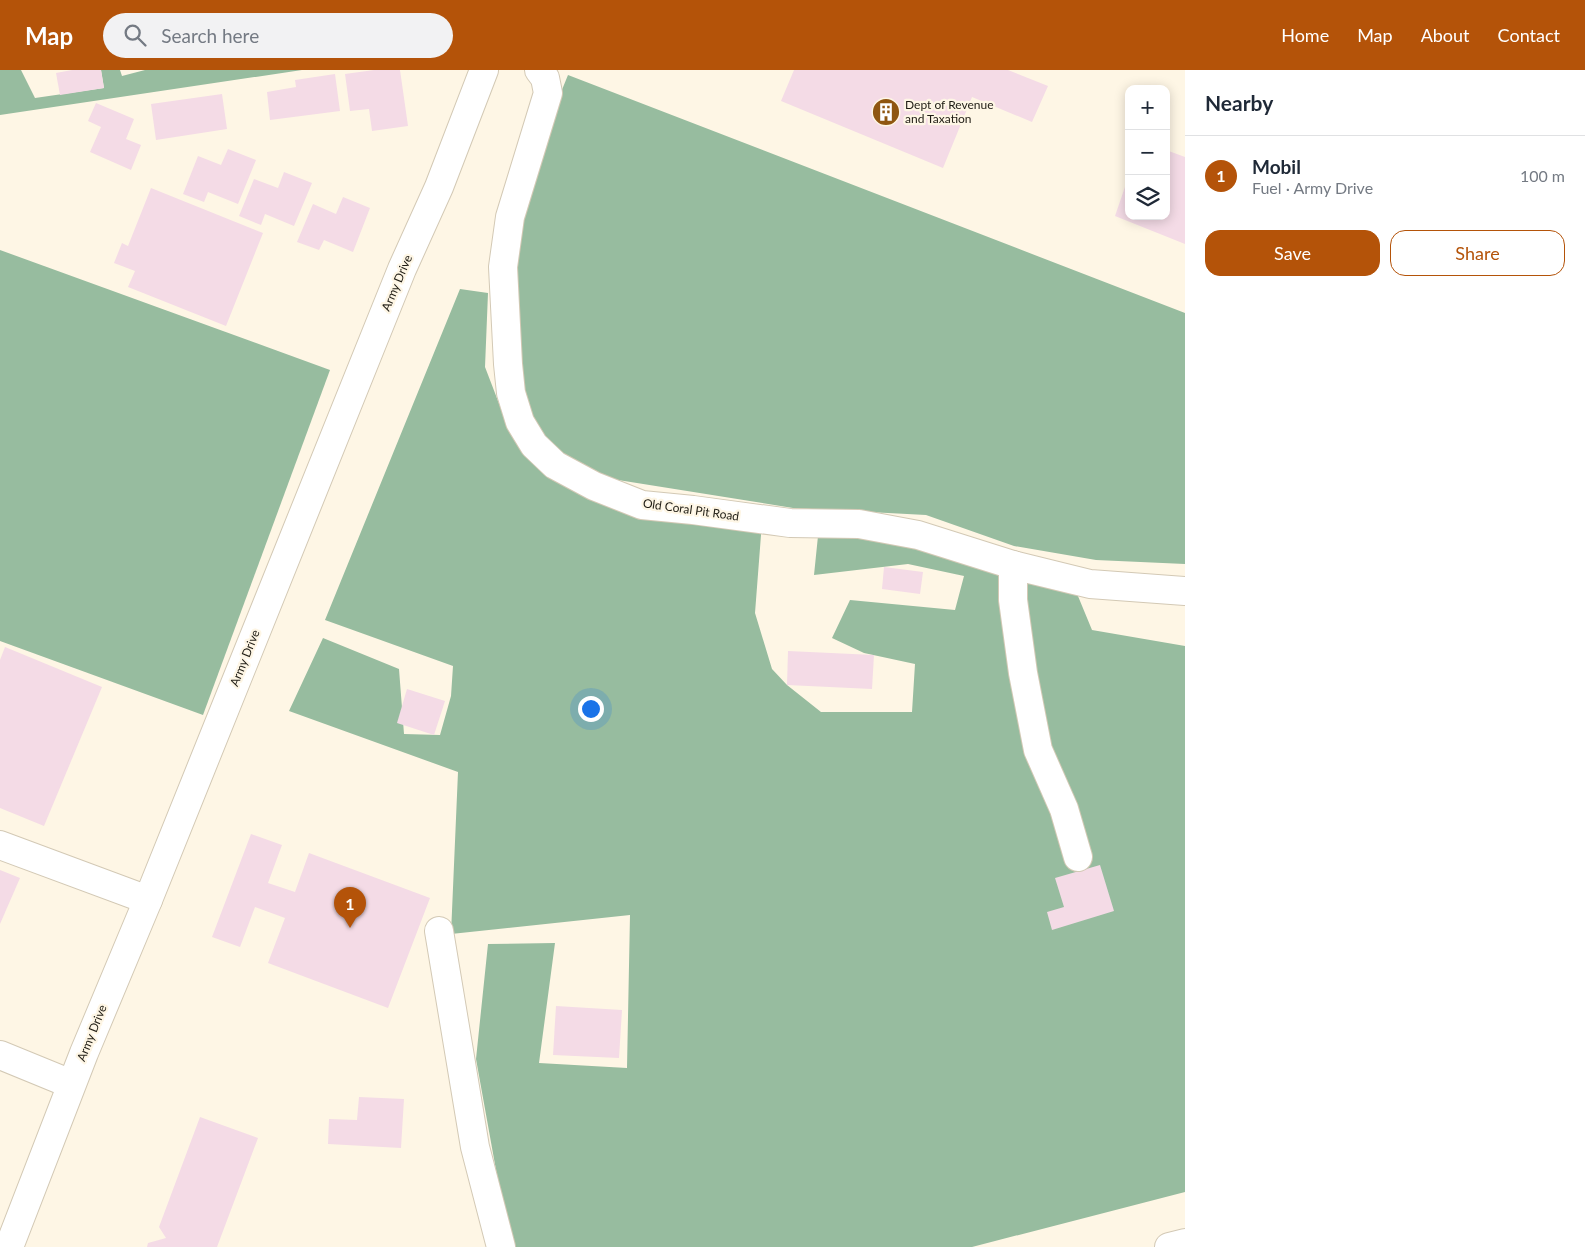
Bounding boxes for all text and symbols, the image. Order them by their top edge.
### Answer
search box [103,13,453,58]
text: Map [25,21,73,50]
icon: search [121,21,149,49]
text: Search here [161,24,259,47]
text: Home [1281,24,1329,46]
text: Map [1357,24,1393,46]
text: About [1421,24,1470,46]
text: Contact [1498,24,1560,46]
map controls [1125,85,1170,220]
button: + [1125,85,1170,130]
text: Nearby [1205,90,1273,115]
building icon: Dept of Revenue and Taxation [871,97,901,127]
place label: Dept of Revenue and Taxation [905,97,994,126]
button: − [1125,130,1170,175]
text: Mobil [1252,155,1301,178]
text: 1 [1216,166,1226,185]
text: 100 m [1520,166,1565,185]
button: layers [1125,175,1170,220]
text: Fuel · Army Drive [1252,178,1373,197]
button: Save [1205,230,1380,276]
button: Share [1390,230,1565,276]
street label: Army Drive [378,252,415,313]
street label: Old Coral Pit Road [642,495,740,524]
street label: Army Drive [226,627,263,688]
your location [578,696,604,722]
pin: 1 [334,887,366,928]
street label: Army Drive [73,1002,110,1063]

